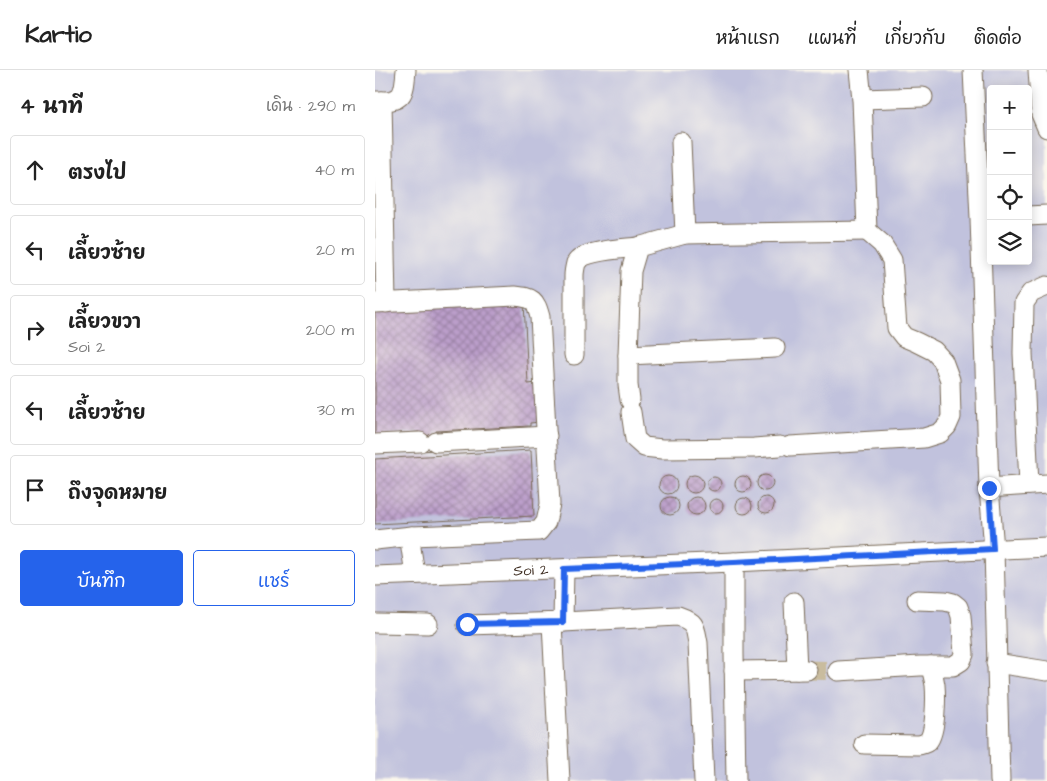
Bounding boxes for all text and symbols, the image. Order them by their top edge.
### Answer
text: Kartio [25,18,92,52]
text: หน้าแรก [716,26,780,51]
text: แผนที่ [808,26,856,51]
text: เกี่ยวกับ [884,26,946,51]
text: ติดต่อ [974,26,1022,51]
map controls [987,85,1032,265]
button: + [987,85,1032,130]
text: 4 นาที [20,92,83,121]
text: เดิน · 290 m [266,95,355,117]
button: − [987,130,1032,175]
icon: ahead [21,156,49,184]
text: 40 m [314,159,354,181]
text: ตรงไป [68,160,126,187]
button: locate [987,175,1032,220]
button: layers [987,220,1032,265]
icon: left [21,236,49,264]
text: 20 m [316,239,354,261]
text: เลี้ยวซ้าย [68,240,145,267]
text: เลี้ยวขวา [68,309,141,336]
icon: right [21,316,49,344]
text: 200 m [306,319,354,341]
text: Soi 2 [68,336,105,358]
icon: left [21,396,49,424]
text: 30 m [317,399,354,421]
text: เลี้ยวซ้าย [68,400,145,427]
icon: arrive [21,476,49,504]
route end [978,477,1001,500]
text: ถึงจุดหมาย [68,480,167,507]
button: บันทึก [20,550,183,606]
button: แชร์ [193,550,355,606]
street label: Soi 2 [513,559,549,582]
route start [456,613,479,636]

